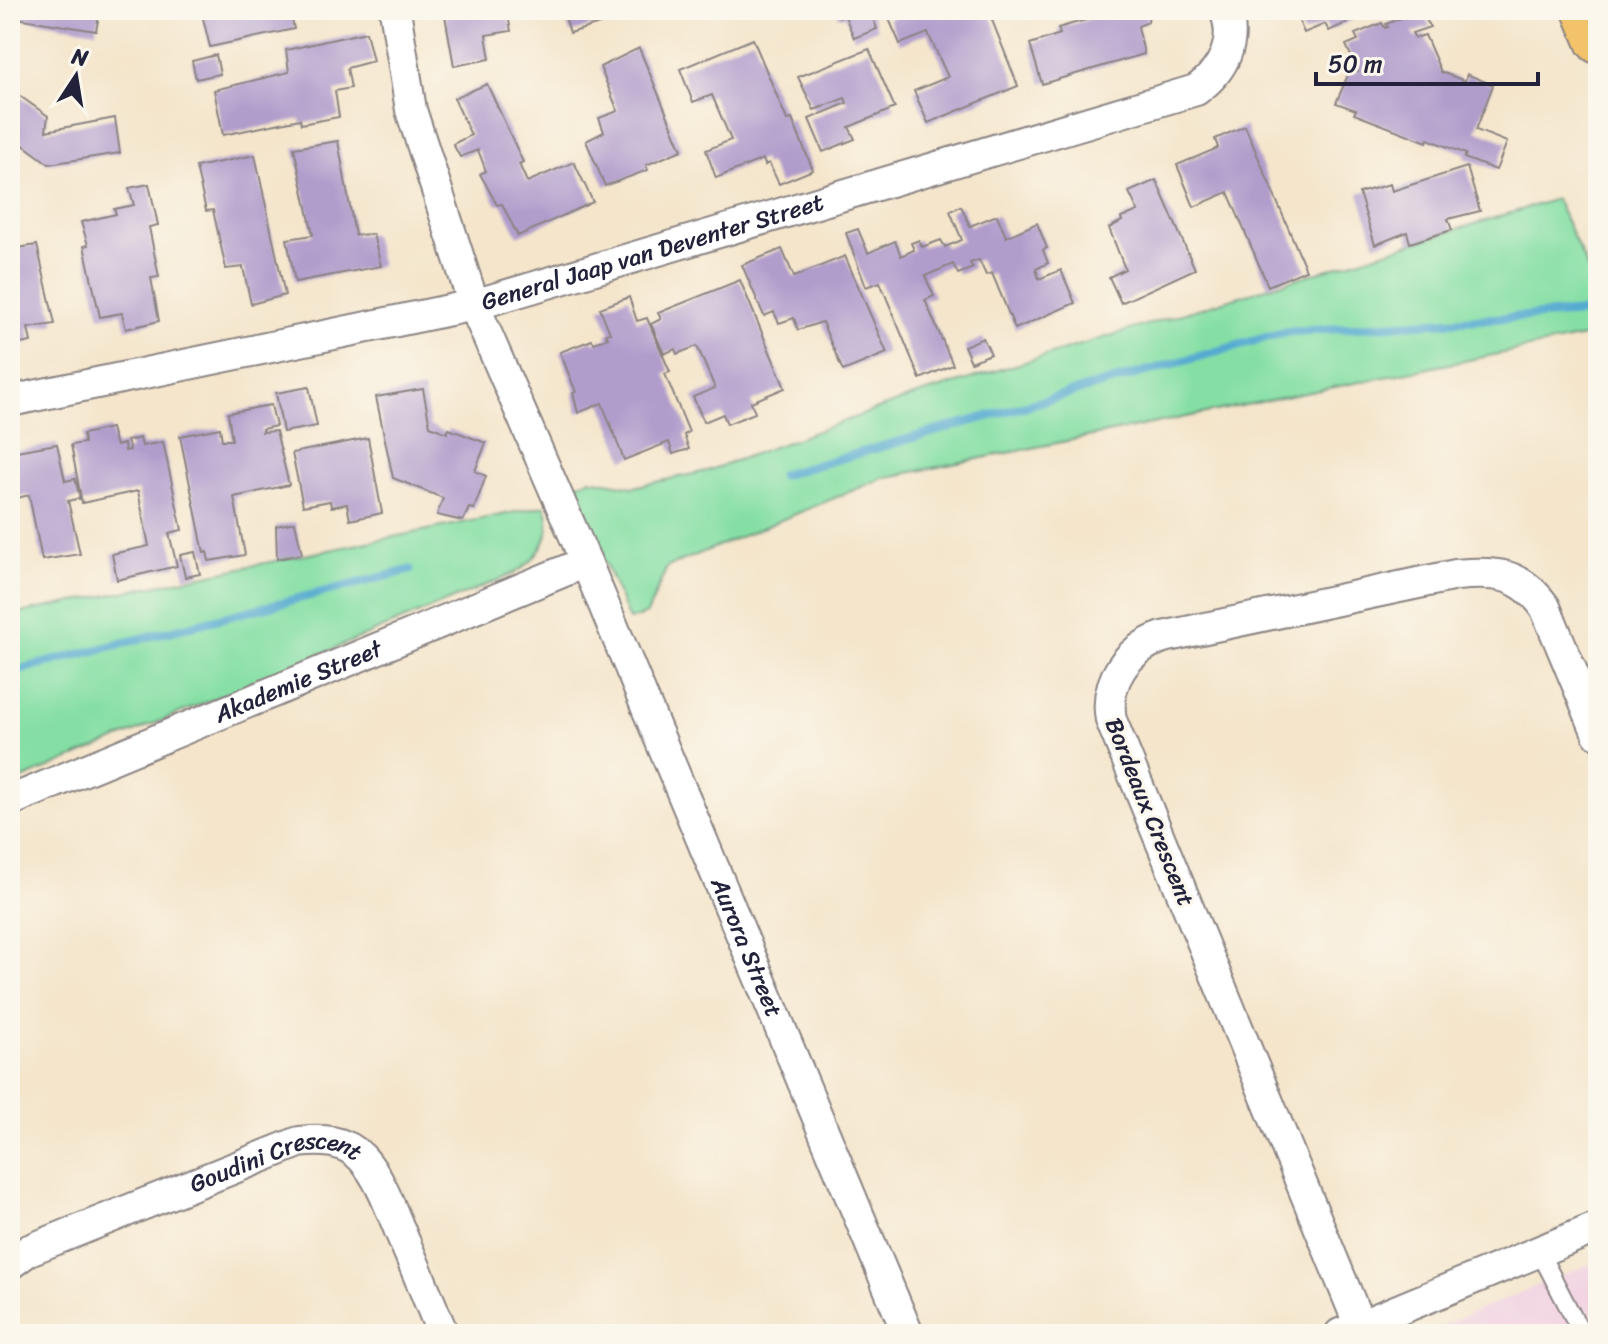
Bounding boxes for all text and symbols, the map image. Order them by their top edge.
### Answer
north arrow [36,36,116,116]
text: N [68,36,92,78]
scale bar [1316,36,1538,86]
text: 50 m [1328,43,1383,85]
street label: General Jaap van Deventer Street [476,181,829,323]
street label: Akademie Street [207,627,390,735]
street label: Bordeaux Crescent [1093,711,1207,913]
street label: Aurora Street [698,870,795,1024]
street label: Goudini Crescent [183,1120,372,1205]

